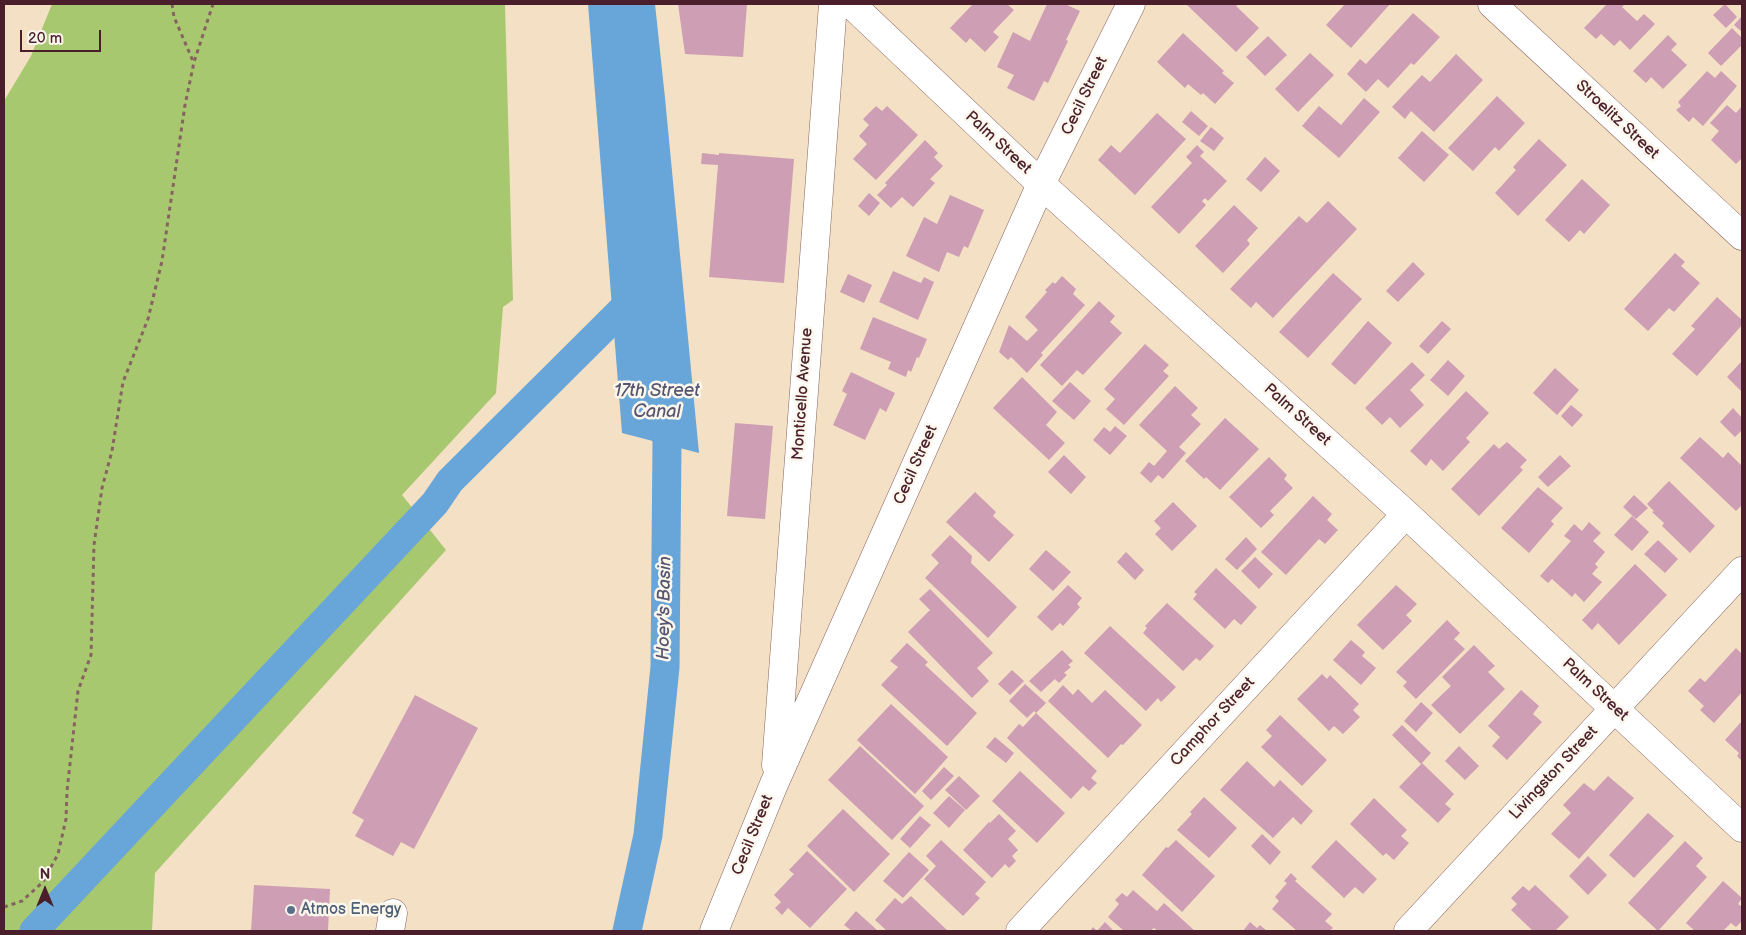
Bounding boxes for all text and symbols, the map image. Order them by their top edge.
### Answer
scale bar [22,20,104,52]
text: 20 m [28,29,62,48]
street label: Cecil Street [1058,54,1112,138]
street label: Stroelitz Street [1571,77,1663,163]
street label: Palm Street [961,107,1035,179]
street label: Monticello Avenue [789,327,817,461]
water label: 17th Street Canal [614,380,700,422]
street label: Palm Street [1260,380,1334,450]
street label: Cecil Street [890,422,942,508]
water label: Hoey's Basin [653,556,677,660]
street label: Palm Street [1558,654,1632,726]
street label: Camphor Street [1167,673,1259,771]
street label: Livingston Street [1506,722,1602,824]
street label: Cecil Street [728,792,778,878]
north arrow [20,865,70,915]
text: N [40,866,50,883]
place label: Atmos Energy [301,900,401,920]
marker: Atmos Energy [285,904,297,916]

